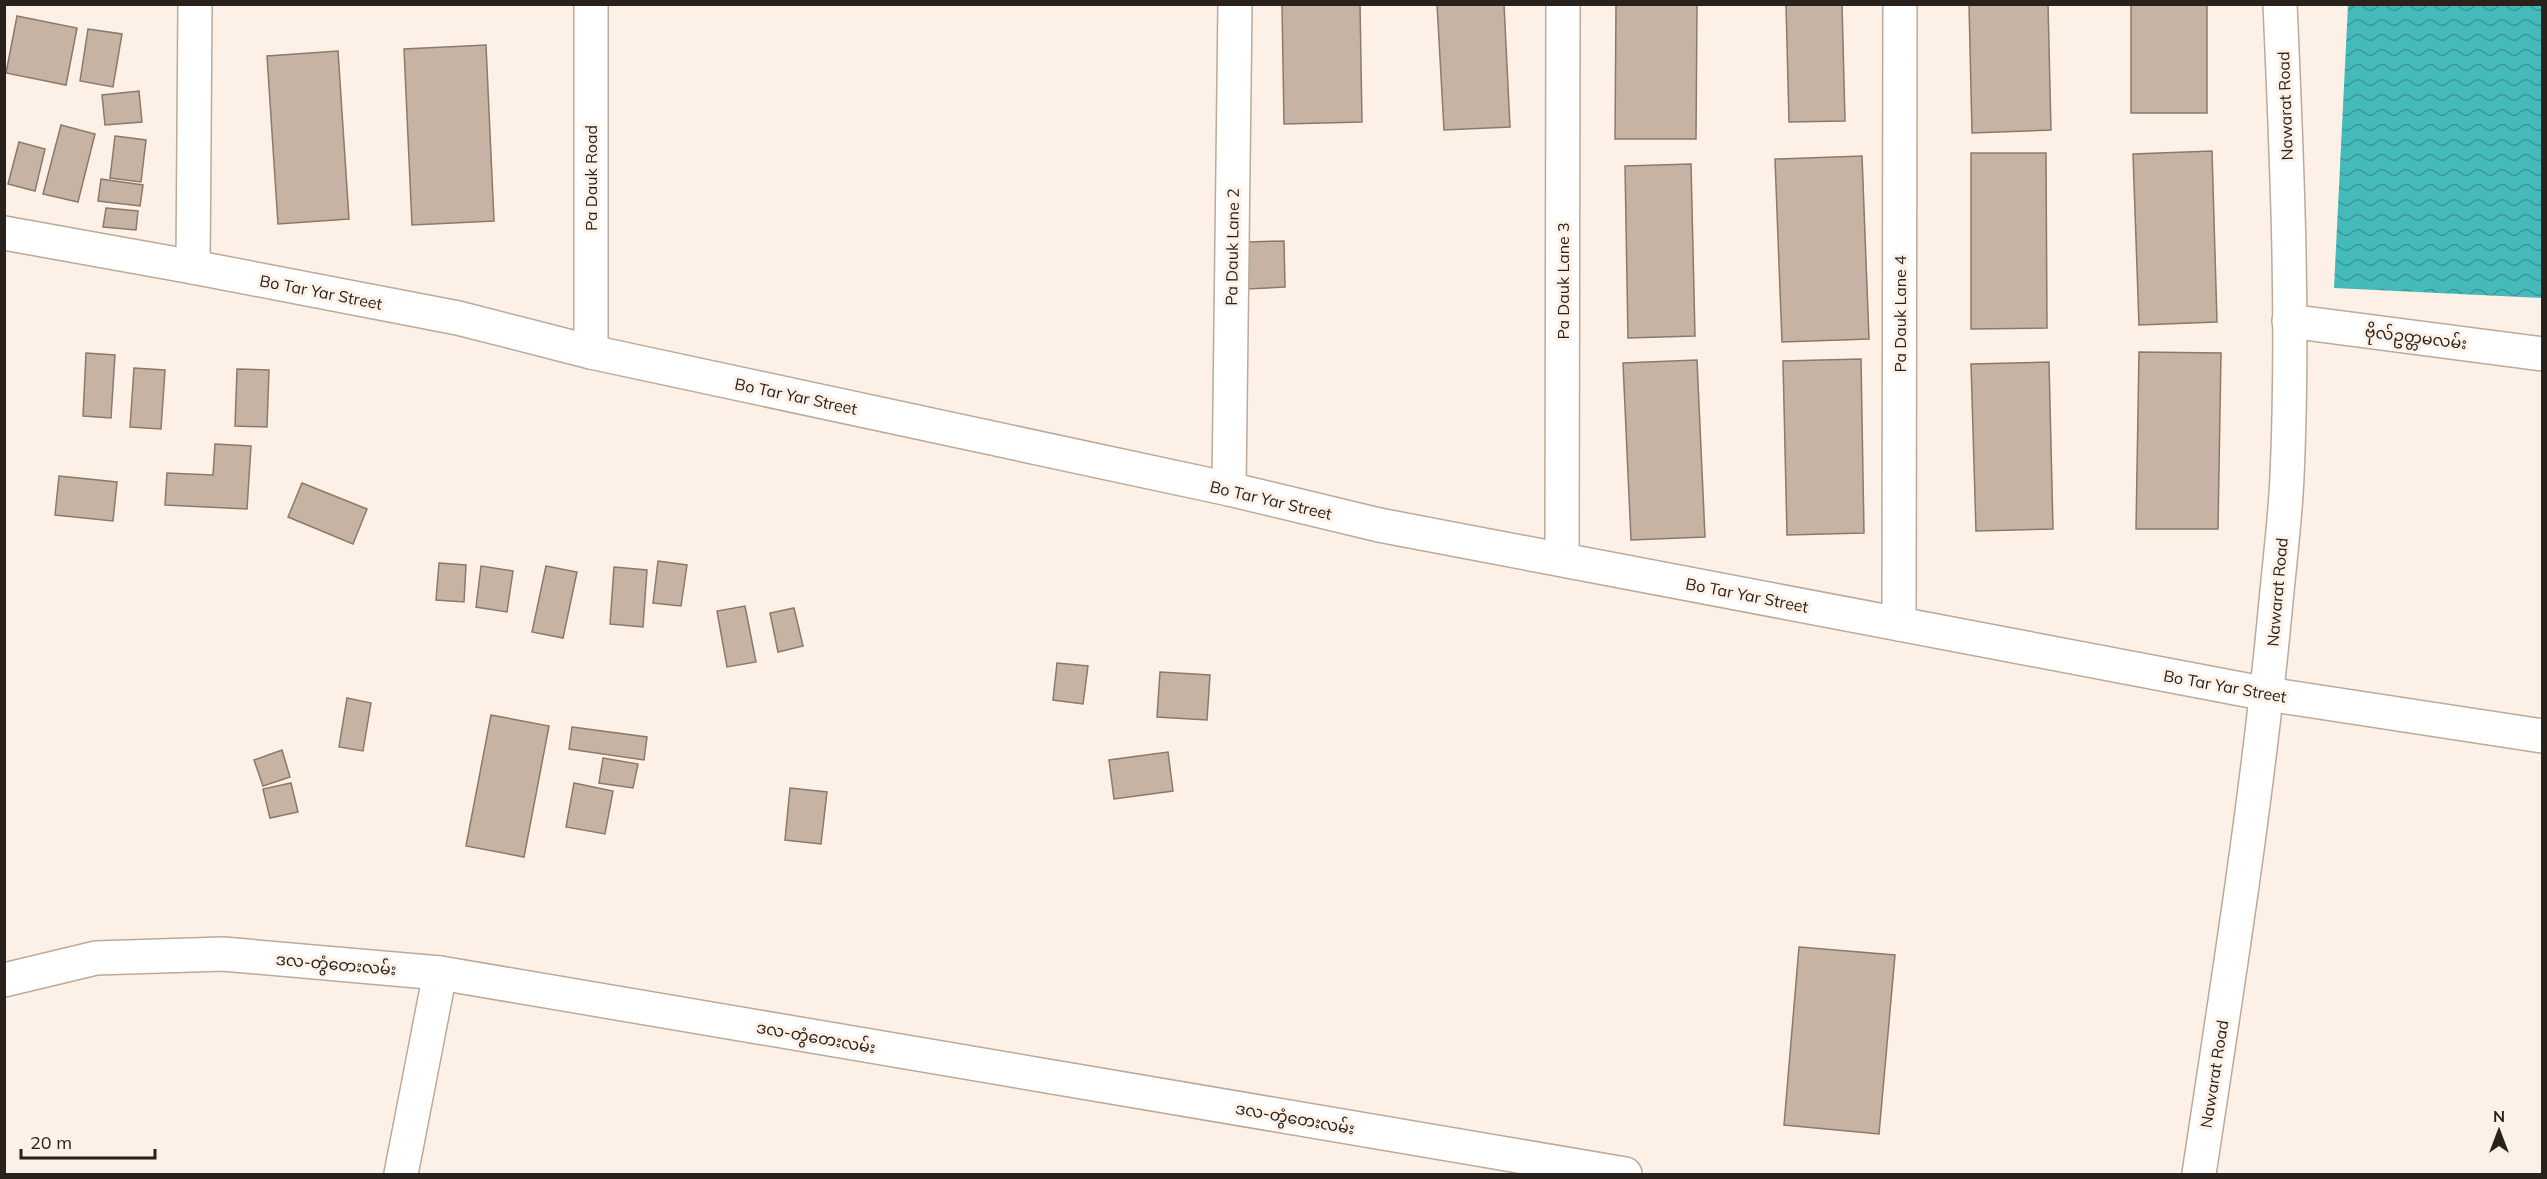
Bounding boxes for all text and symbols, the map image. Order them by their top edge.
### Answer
street label: Nawarat Road [2273,51,2297,161]
street label: Pa Dauk Road [581,125,601,231]
street label: Pa Dauk Lane 2 [1221,188,1243,306]
street label: Pa Dauk Lane 3 [1553,222,1573,340]
street label: Pa Dauk Lane 4 [1890,255,1910,373]
street label: Bo Tar Yar Street [258,270,384,314]
street label: ဗိုလ်ဥတ္တမလမ်း [2363,320,2468,358]
street label: Bo Tar Yar Street [733,373,859,419]
street label: Bo Tar Yar Street [1208,476,1334,524]
street label: Nawarat Road [2262,537,2292,647]
street label: Bo Tar Yar Street [1684,573,1810,617]
street label: Bo Tar Yar Street [2162,665,2288,707]
street label: ဒလ-တွံတေးလမ်း [275,948,397,983]
street label: ဒလ-တွံတေးလမ်း [754,1016,877,1061]
street label: Nawarat Road [2196,1019,2232,1129]
street label: ဒလ-တွံတေးလမ်း [1233,1097,1356,1142]
north arrow [2469,1101,2529,1161]
text: N [2493,1106,2505,1126]
scale bar [21,1122,154,1160]
text: 20 m [30,1131,72,1154]

